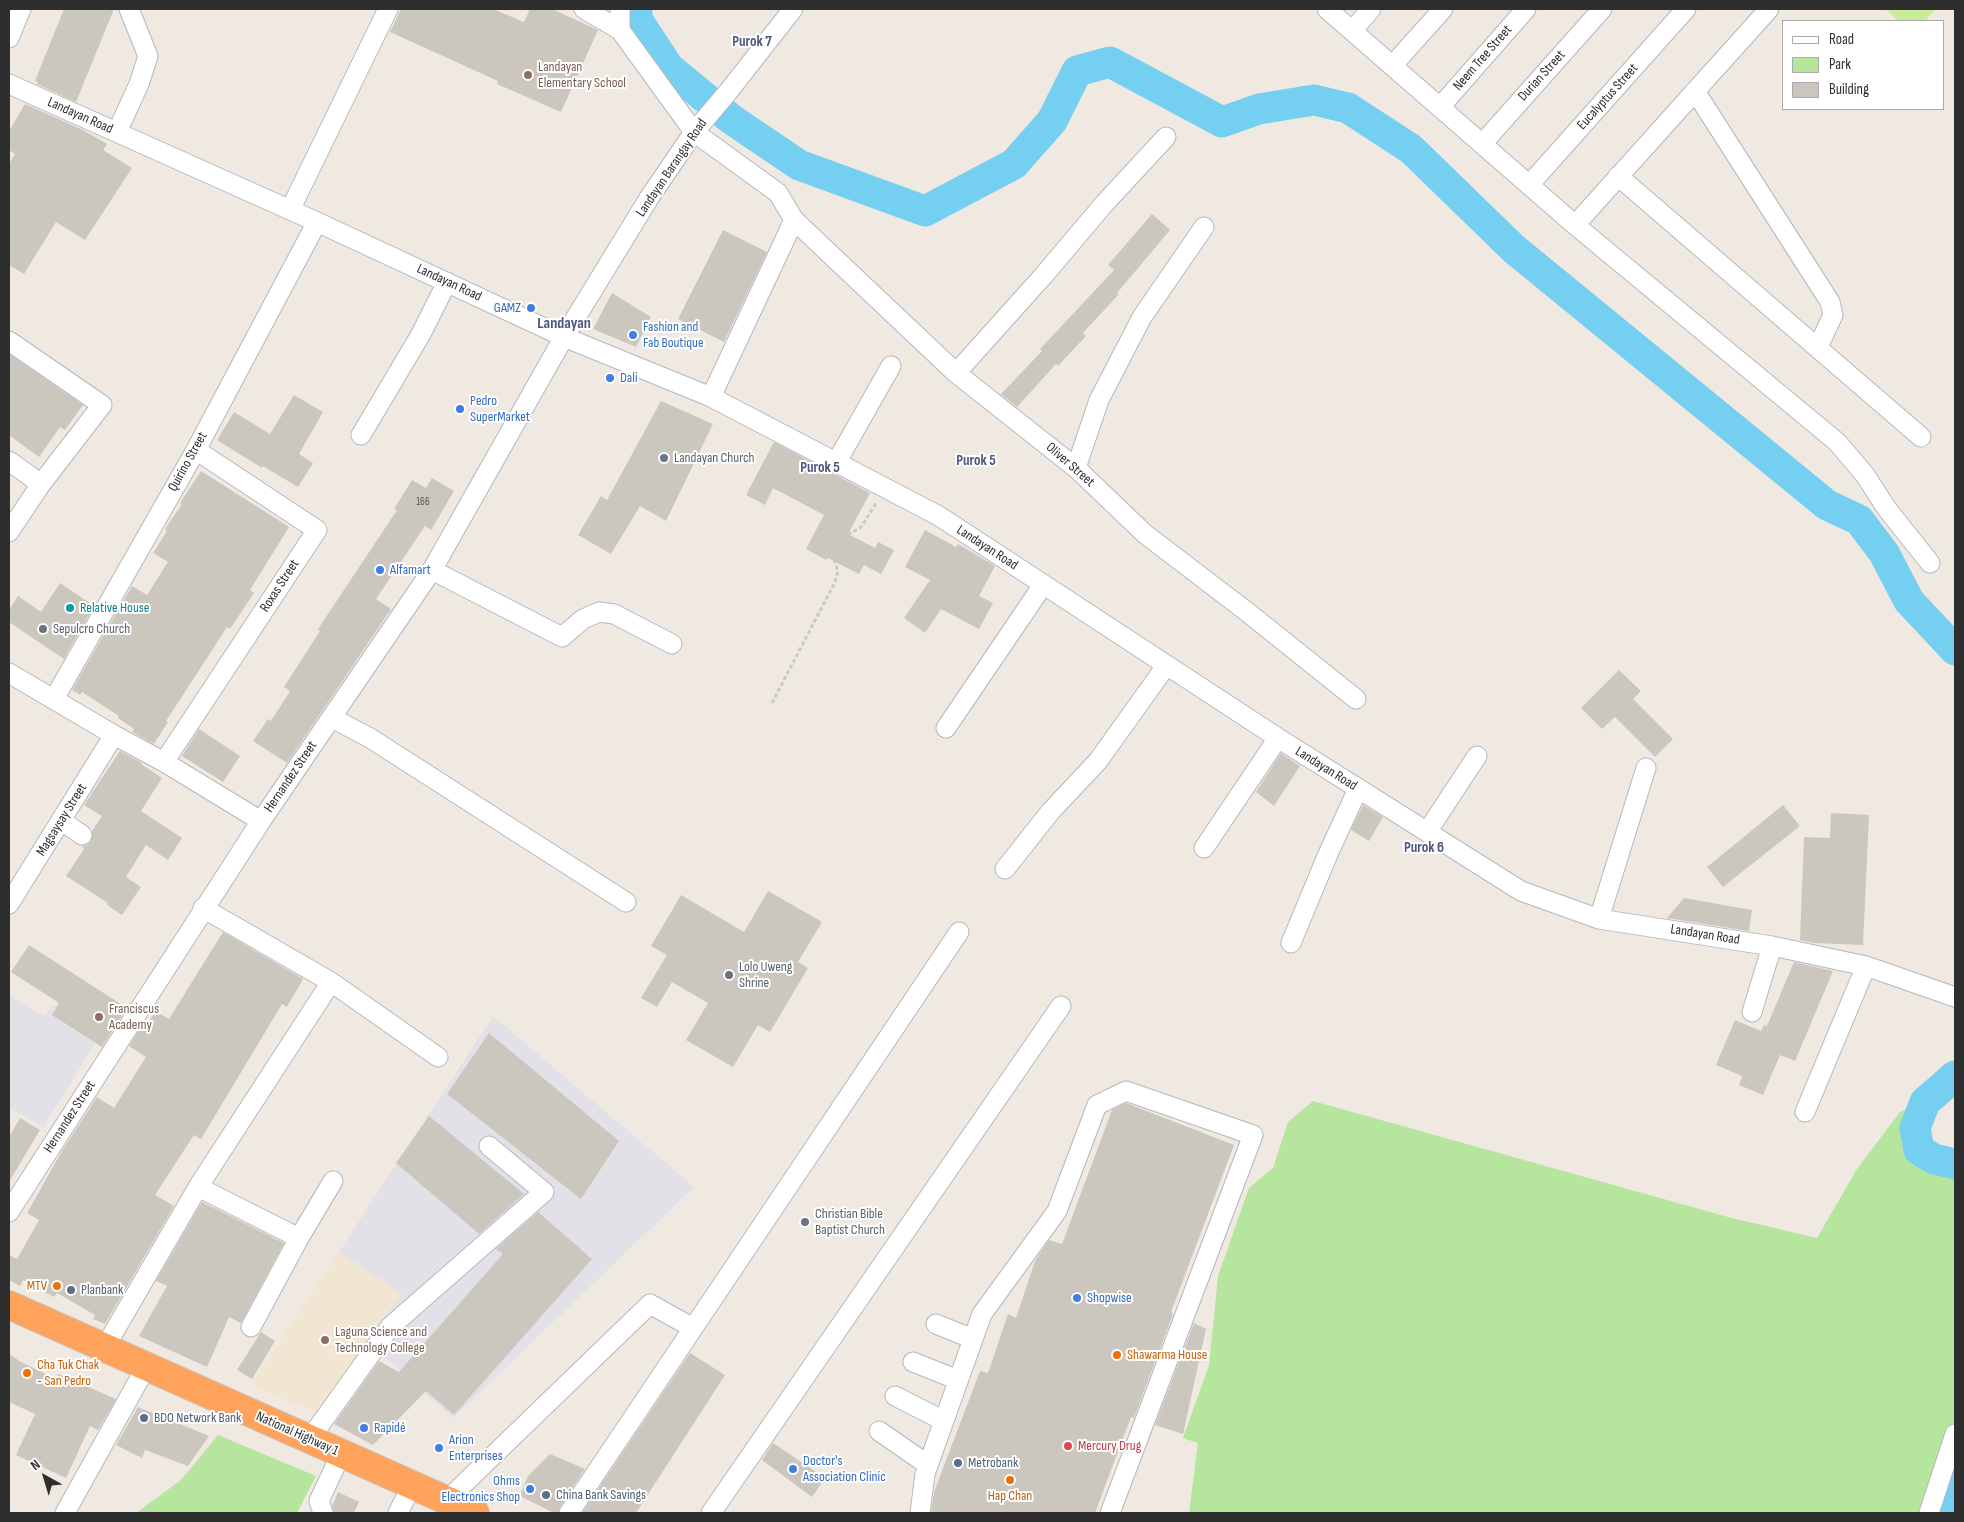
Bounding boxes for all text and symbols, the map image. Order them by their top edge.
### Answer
legend [1782,20,1944,110]
street label: Neem Tree Street [1450,22,1516,94]
text: Road [1829,30,1854,49]
district label: Purok 7 [732,33,772,51]
street label: Durian Street [1515,47,1569,105]
text: Park [1829,55,1851,74]
place label: Landayan Elementary School [538,59,626,92]
street label: Eucalyptus Street [1574,60,1642,134]
marker: Landayan Elementary School [522,69,534,81]
text: Building [1829,80,1869,99]
street label: Landayan Road [45,94,115,138]
street label: Landayan Barangay Road [633,116,711,220]
street label: Landayan Road [414,261,484,305]
place label: GAMZ [494,300,521,316]
marker: GAMZ [525,302,537,314]
district label: Landayan [537,314,591,334]
place label: Fashion and Fab Boutique [643,319,704,352]
marker: Fashion and Fab Boutique [627,329,639,341]
place label: Dali [620,370,638,386]
marker: Dali [604,372,616,384]
place label: Pedro SuperMarket [470,393,530,426]
marker: Pedro SuperMarket [454,403,466,415]
street label: Quirino Street [165,429,211,495]
street label: Oliver Street [1042,439,1098,491]
place label: Landayan Church [674,450,755,466]
marker: Landayan Church [658,452,670,464]
district label: Purok 5 [956,452,996,470]
district label: Purok 5 [800,459,840,477]
house number: 166 [416,495,430,509]
street label: Landayan Road [953,522,1021,574]
street label: Roxas Street [257,557,303,615]
place label: Alfamart [390,562,431,578]
marker: Alfamart [374,564,386,576]
place label: Relative House [80,600,149,616]
marker: Relative House [64,602,76,614]
place label: Sepulcro Church [53,621,130,637]
marker: Sepulcro Church [37,623,49,635]
street label: Hernandez Street [261,738,321,816]
street label: Landayan Road [1292,743,1360,795]
street label: Magsaysay Street [33,781,91,859]
district label: Purok 6 [1404,839,1444,857]
street label: Landayan Road [1669,921,1741,949]
place label: Lolo Uweng Shrine [739,959,792,992]
marker: Lolo Uweng Shrine [723,969,735,981]
place label: Franciscus Academy [109,1001,159,1034]
marker: Franciscus Academy [93,1011,105,1023]
street label: Hernandez Street [41,1078,99,1156]
place label: Christian Bible Baptist Church [815,1206,885,1238]
marker: Christian Bible Baptist Church [799,1216,811,1228]
place label: MTV [27,1278,47,1294]
marker: MTV [51,1280,63,1292]
place label: Planbank [81,1282,123,1298]
marker: Planbank [65,1284,77,1296]
place label: Shopwise [1087,1290,1132,1306]
marker: Shopwise [1071,1292,1083,1304]
place label: Laguna Science and Technology College [335,1324,427,1356]
marker: Laguna Science and Technology College [319,1334,331,1346]
place label: Shawarma House [1127,1347,1207,1363]
marker: Shawarma House [1111,1349,1123,1361]
place label: Cha Tuk Chak - San Pedro [37,1357,99,1390]
marker: Cha Tuk Chak - San Pedro [21,1367,33,1379]
street label: National Highway 1 [253,1408,341,1460]
place label: BDO Network Bank [154,1410,241,1426]
marker: BDO Network Bank [138,1412,150,1424]
place label: Rapidé [374,1420,406,1436]
marker: Rapidé [358,1422,370,1434]
place label: Arion Enterprises [449,1432,503,1464]
place label: Mercury Drug [1078,1438,1141,1454]
marker: Mercury Drug [1062,1440,1074,1452]
marker: Arion Enterprises [433,1442,445,1454]
north arrow [20,1452,70,1502]
place label: Doctor's Association Clinic [803,1453,886,1485]
place label: Metrobank [968,1455,1018,1471]
text: N [27,1456,43,1474]
marker: Metrobank [952,1457,964,1469]
marker: Doctor's Association Clinic [787,1463,799,1475]
place label: Ohms Electronics Shop [442,1473,520,1505]
marker: Hap Chan [1004,1474,1016,1486]
marker: Ohms Electronics Shop [524,1483,536,1495]
place label: China Bank Savings [556,1487,646,1503]
place label: Hap Chan [988,1488,1032,1504]
marker: China Bank Savings [540,1489,552,1501]

